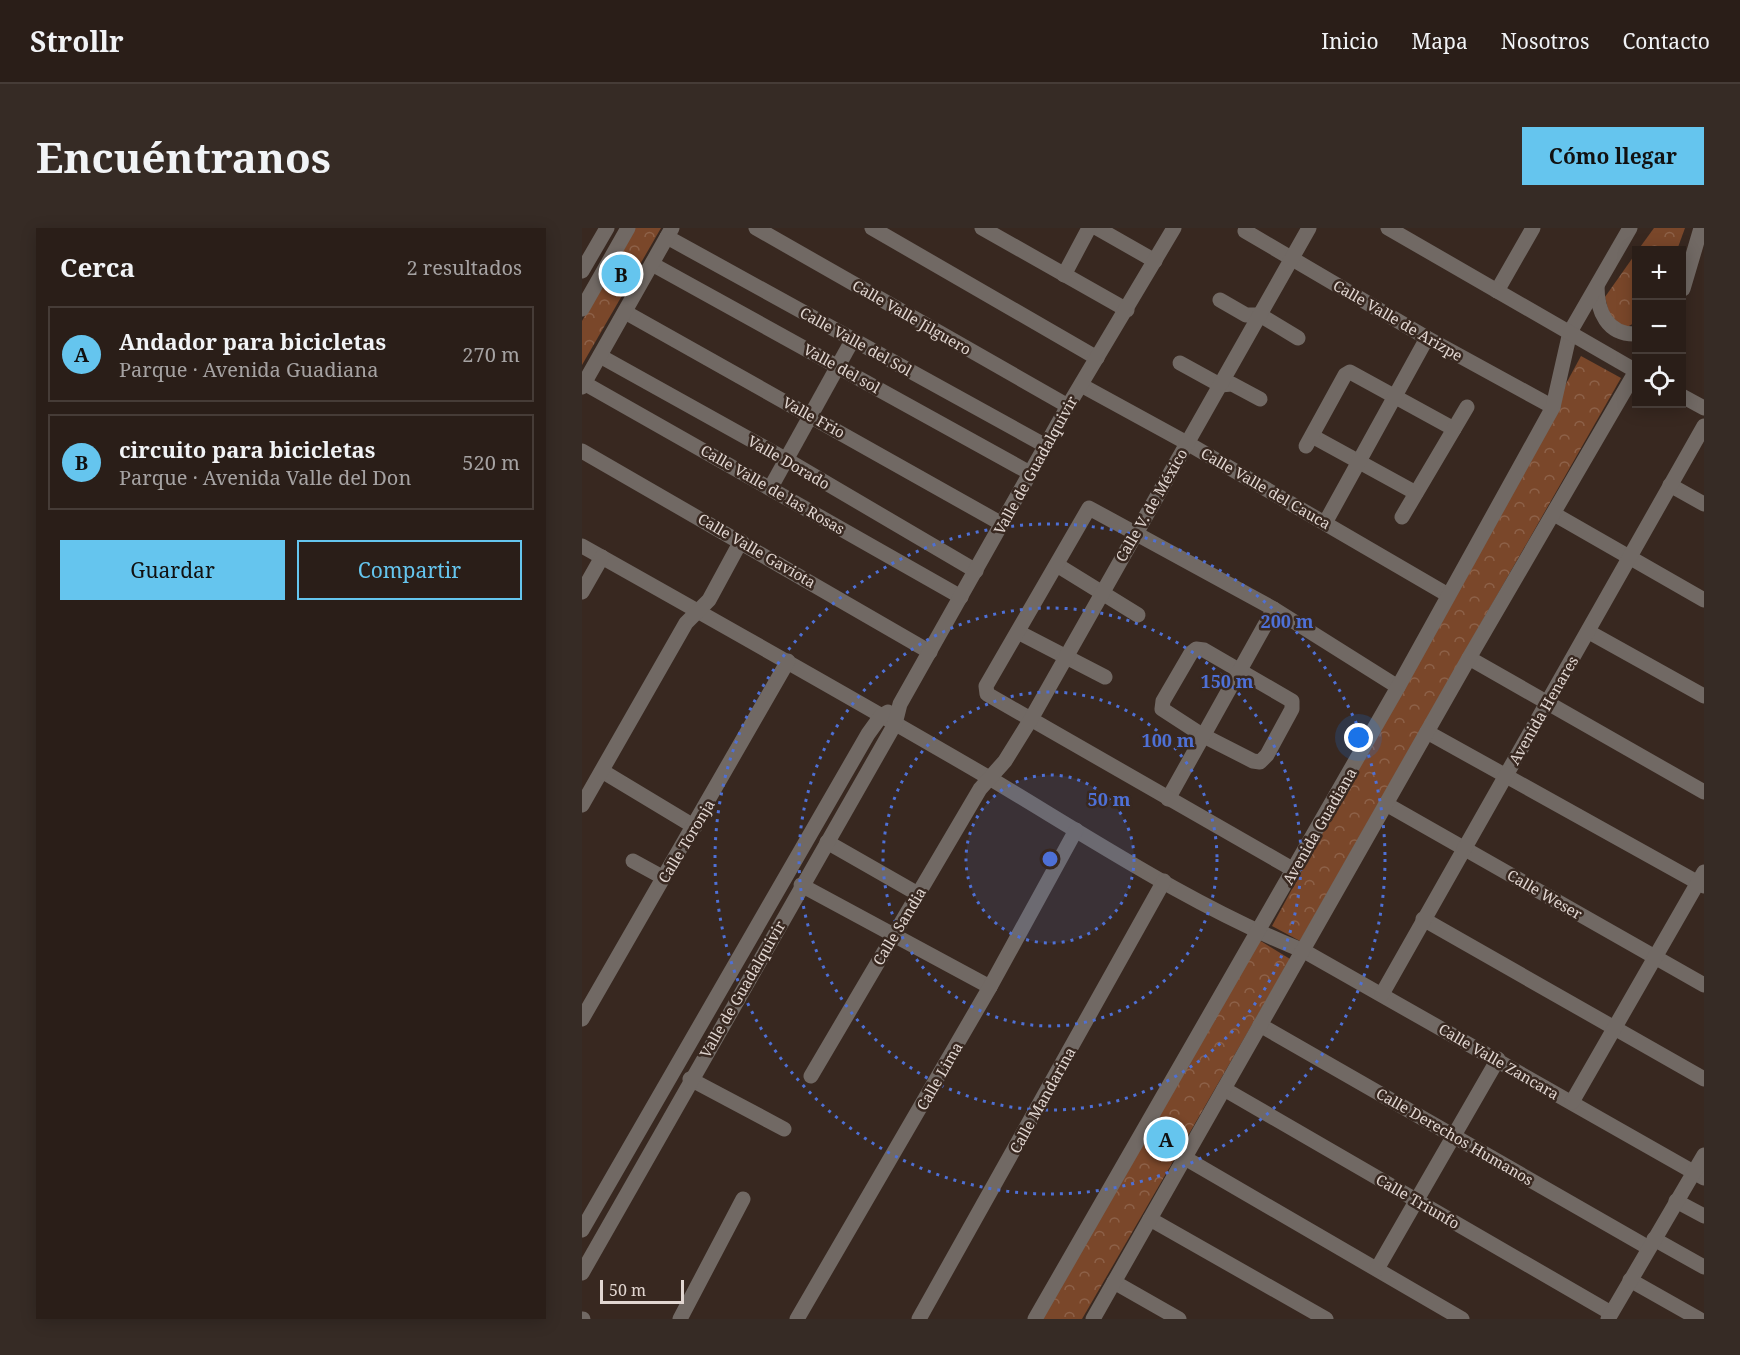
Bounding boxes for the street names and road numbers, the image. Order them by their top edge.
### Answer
street label: Calle Valle Jilguero [849,275,975,359]
street label: Calle Valle de Arizpe [1330,275,1466,365]
street label: Calle Valle del Sol [796,302,916,380]
street label: Valle del sol [800,339,884,397]
street label: Valle Frio [779,392,849,442]
street label: Valle de Guadalquivir [989,392,1081,538]
street label: Valle Dorado [744,430,834,494]
street label: Calle Valle de las Rosas [697,440,849,539]
street label: Calle Valle del Cauca [1198,443,1334,533]
street label: Calle V. de México [1110,445,1192,565]
street label: Calle Valle Gaviota [694,508,820,592]
street label: Avenida Henares [1504,652,1582,768]
street label: Avenida Guadiana [1277,764,1361,888]
street label: Calle Toronja [653,795,719,887]
street label: Calle Weser [1504,864,1586,924]
street label: Calle Sandia [868,883,930,969]
street label: Valle de Guadalquivir [695,917,789,1061]
street label: Calle Valle Zancara [1435,1018,1563,1104]
street label: Calle Lima [911,1038,967,1114]
street label: Calle Mandarina [1004,1043,1080,1157]
street label: Calle Derechos Humanos [1373,1083,1537,1189]
street label: Calle Triunfo [1373,1169,1463,1233]

